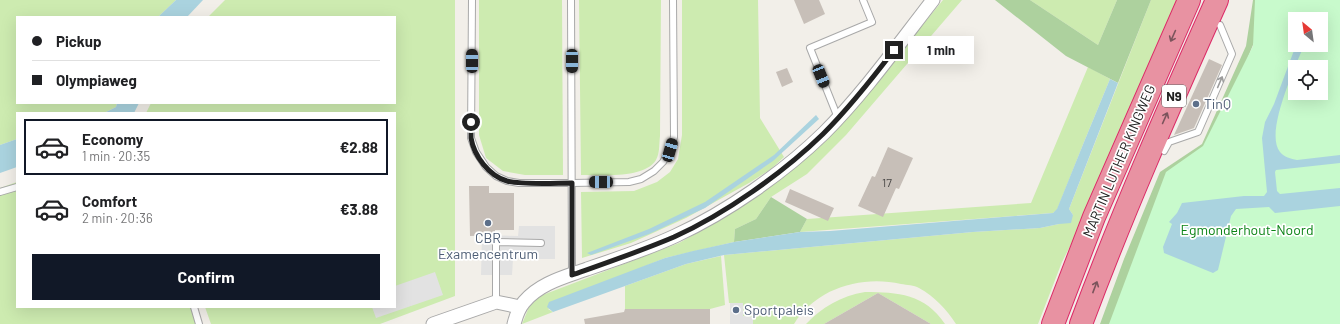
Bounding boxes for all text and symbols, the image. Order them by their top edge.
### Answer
north arrow [1288,12,1328,52]
map controls [1288,12,1328,100]
one-way arrow [1169,29,1176,41]
text: Pickup [56,32,102,50]
callout: 1 min [908,36,974,64]
route end [885,41,903,59]
text: 1 min [927,42,955,58]
car [466,49,478,73]
car [566,49,578,73]
button: locate [1288,60,1328,100]
car [811,63,831,89]
text: Olympiaweg [56,71,137,89]
one-way arrow [1217,77,1224,89]
street label: MARTIN LUTHER KINGWEG [1079,82,1158,240]
road number: N9 [1162,85,1186,107]
place label: TinQ [1204,95,1231,112]
marker: TinQ [1191,99,1201,109]
one-way arrow [1161,112,1169,124]
route start [462,113,480,131]
icon: car [34,129,70,165]
text: Economy [82,130,143,148]
car [661,137,679,163]
text: €2.88 [340,138,378,156]
text: 1 min · 20:35 [82,148,150,164]
house number: 17 [882,175,892,189]
car [589,176,613,188]
icon: car [34,191,70,227]
text: Comfort [82,192,137,210]
text: €3.88 [340,200,378,218]
text: 2 min · 20:36 [82,210,153,226]
marker: CBR Examencentrum [483,218,493,228]
park label: Egmonderhout-Noord [1180,221,1314,238]
place label: CBR Examencentrum [438,229,538,262]
button: Confirm [32,254,380,300]
one-way arrow [1091,282,1099,294]
place label: Sportpaleis [744,301,814,318]
marker: Sportpaleis [731,305,741,315]

